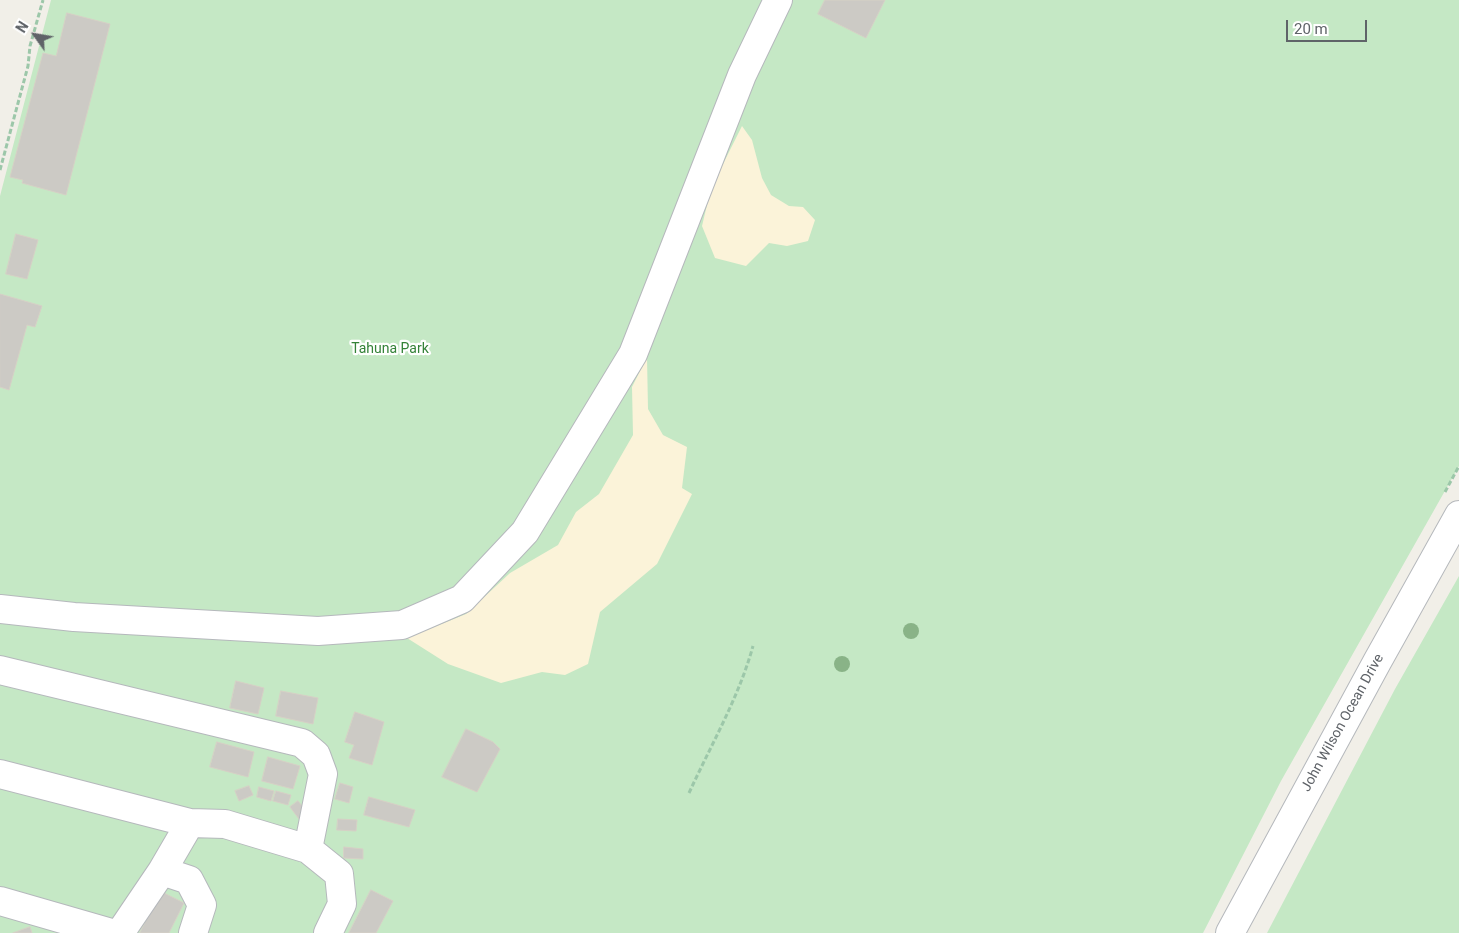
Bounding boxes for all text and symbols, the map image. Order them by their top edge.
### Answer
north arrow [10,10,60,60]
scale bar [1289,10,1370,42]
text: N [13,19,32,35]
text: 20 m [1294,20,1328,38]
park label: Tahuna Park [351,341,429,357]
street label: John Wilson Ocean Drive [1298,651,1388,795]

